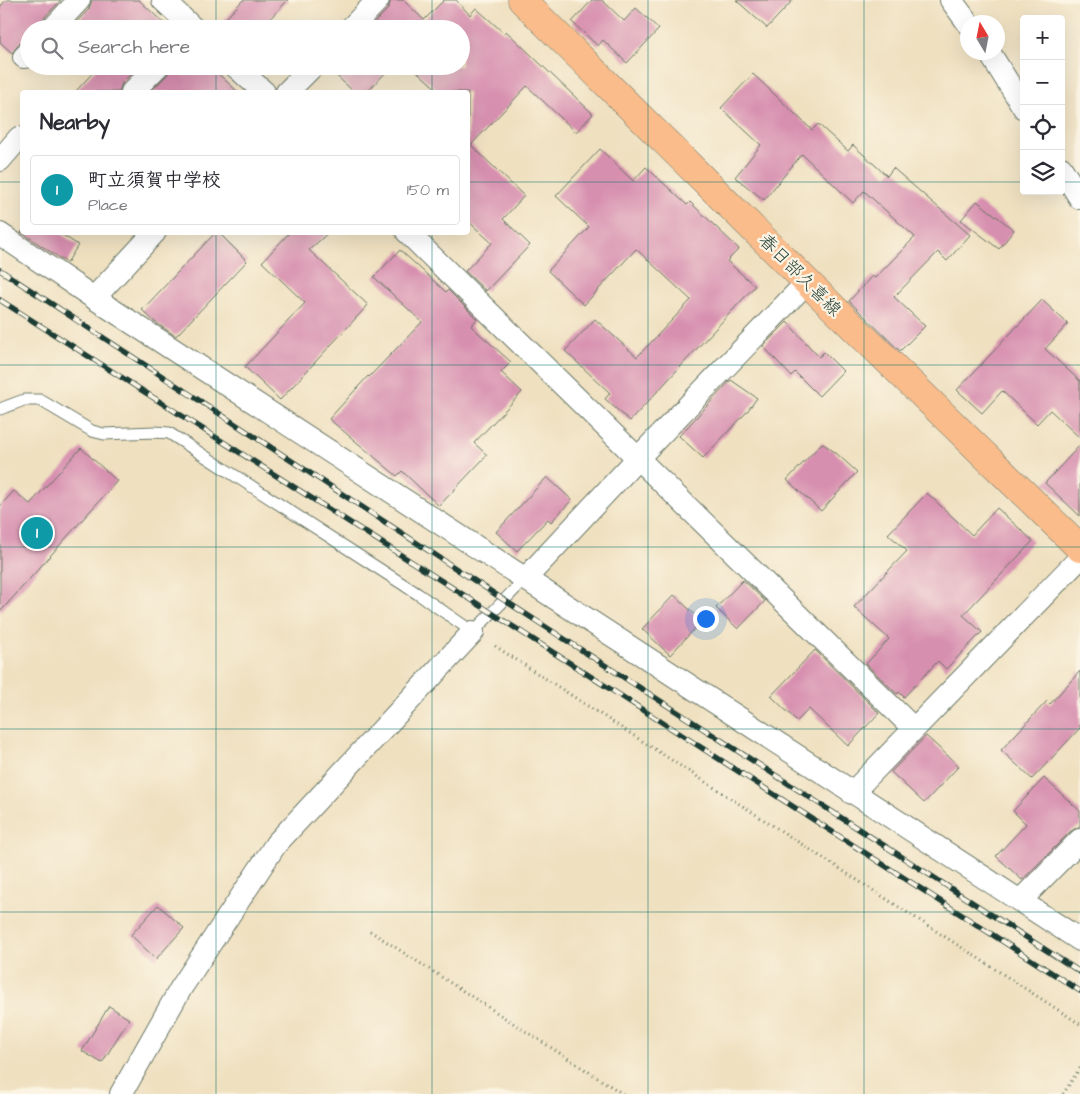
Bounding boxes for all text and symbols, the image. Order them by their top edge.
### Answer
north arrow [960,15,1005,60]
map controls [1020,15,1065,195]
button: + [1020,15,1065,60]
search box [20,20,470,75]
icon: search [38,34,66,62]
text: Search here [78,34,190,61]
button: − [1020,60,1065,105]
button: locate [1020,105,1065,150]
text: Nearby [40,108,110,137]
button: layers [1020,150,1065,195]
text: 町立須賀中学校 [88,167,221,194]
text: 1 [56,179,58,201]
text: 150 m [407,179,449,201]
text: Place [88,194,128,216]
street label: 春日部久喜線 [753,228,847,322]
pin: 1 [21,514,53,552]
your location [693,606,719,632]

